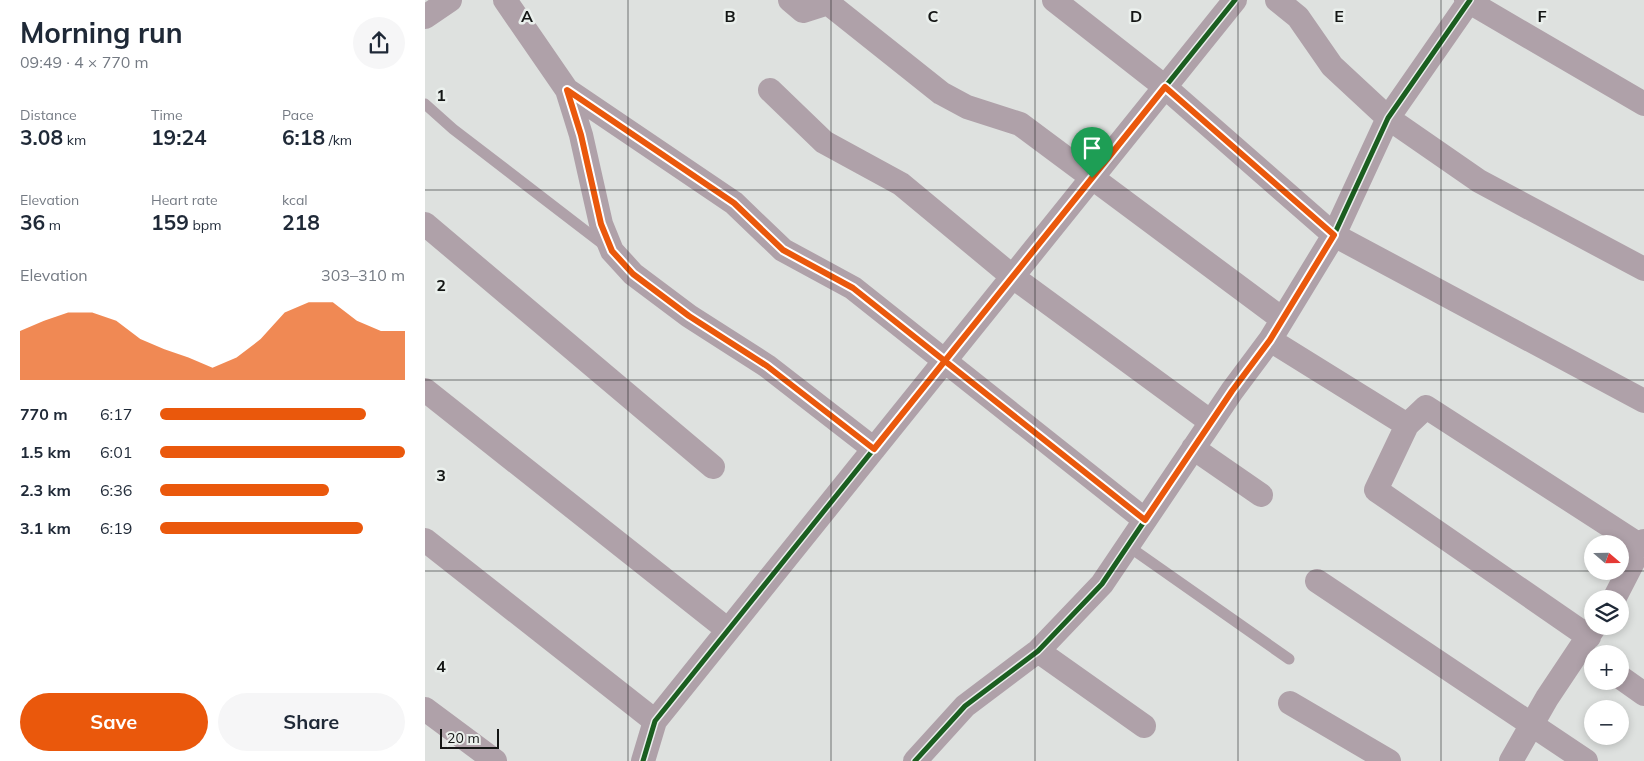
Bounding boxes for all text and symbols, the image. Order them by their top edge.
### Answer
text: A [521,6,533,26]
text: B [724,6,736,26]
text: C [928,6,939,26]
text: D [1130,6,1142,26]
text: E [1334,6,1344,26]
text: F [1537,6,1547,26]
text: Morning run [20,15,183,50]
button: share [353,17,405,69]
text: 09:49 · 4 × 770 m [20,52,149,72]
text: 1 [436,85,446,105]
text: Distance [20,106,77,124]
text: Time [151,106,183,124]
text: Pace [282,106,314,124]
text: 3.08 [20,124,63,150]
text: 19:24 [151,124,207,150]
text: 6:18 [282,124,325,150]
pin [1071,127,1113,178]
text: km [63,131,86,149]
text: /km [325,131,352,149]
icon: arrive [1078,134,1106,162]
text: Elevation [20,191,79,209]
text: Heart rate [151,191,218,209]
text: kcal [282,191,308,209]
text: 36 [20,209,45,235]
text: 159 [151,209,189,235]
text: 218 [282,209,320,235]
text: m [45,216,61,234]
text: bpm [189,216,222,234]
text: Elevation [20,265,88,285]
text: 303–310 m [321,265,405,285]
text: 2 [436,275,446,295]
text: 770 m [20,404,68,424]
text: 6:17 [100,404,132,424]
text: 1.5 km [20,442,71,462]
text: 6:01 [100,442,132,462]
text: 3 [436,465,446,485]
text: 2.3 km [20,480,71,500]
text: 6:36 [100,480,132,500]
text: 3.1 km [20,518,71,538]
text: 6:19 [100,518,132,538]
north arrow [1584,535,1629,580]
map controls [1584,535,1629,745]
button: layers [1584,590,1629,635]
button: + [1584,645,1629,690]
text: 4 [436,656,446,676]
button: Save [20,693,208,751]
button: Share [218,693,405,751]
button: − [1584,700,1629,745]
scale bar [440,726,499,749]
text: 20 m [447,729,480,747]

